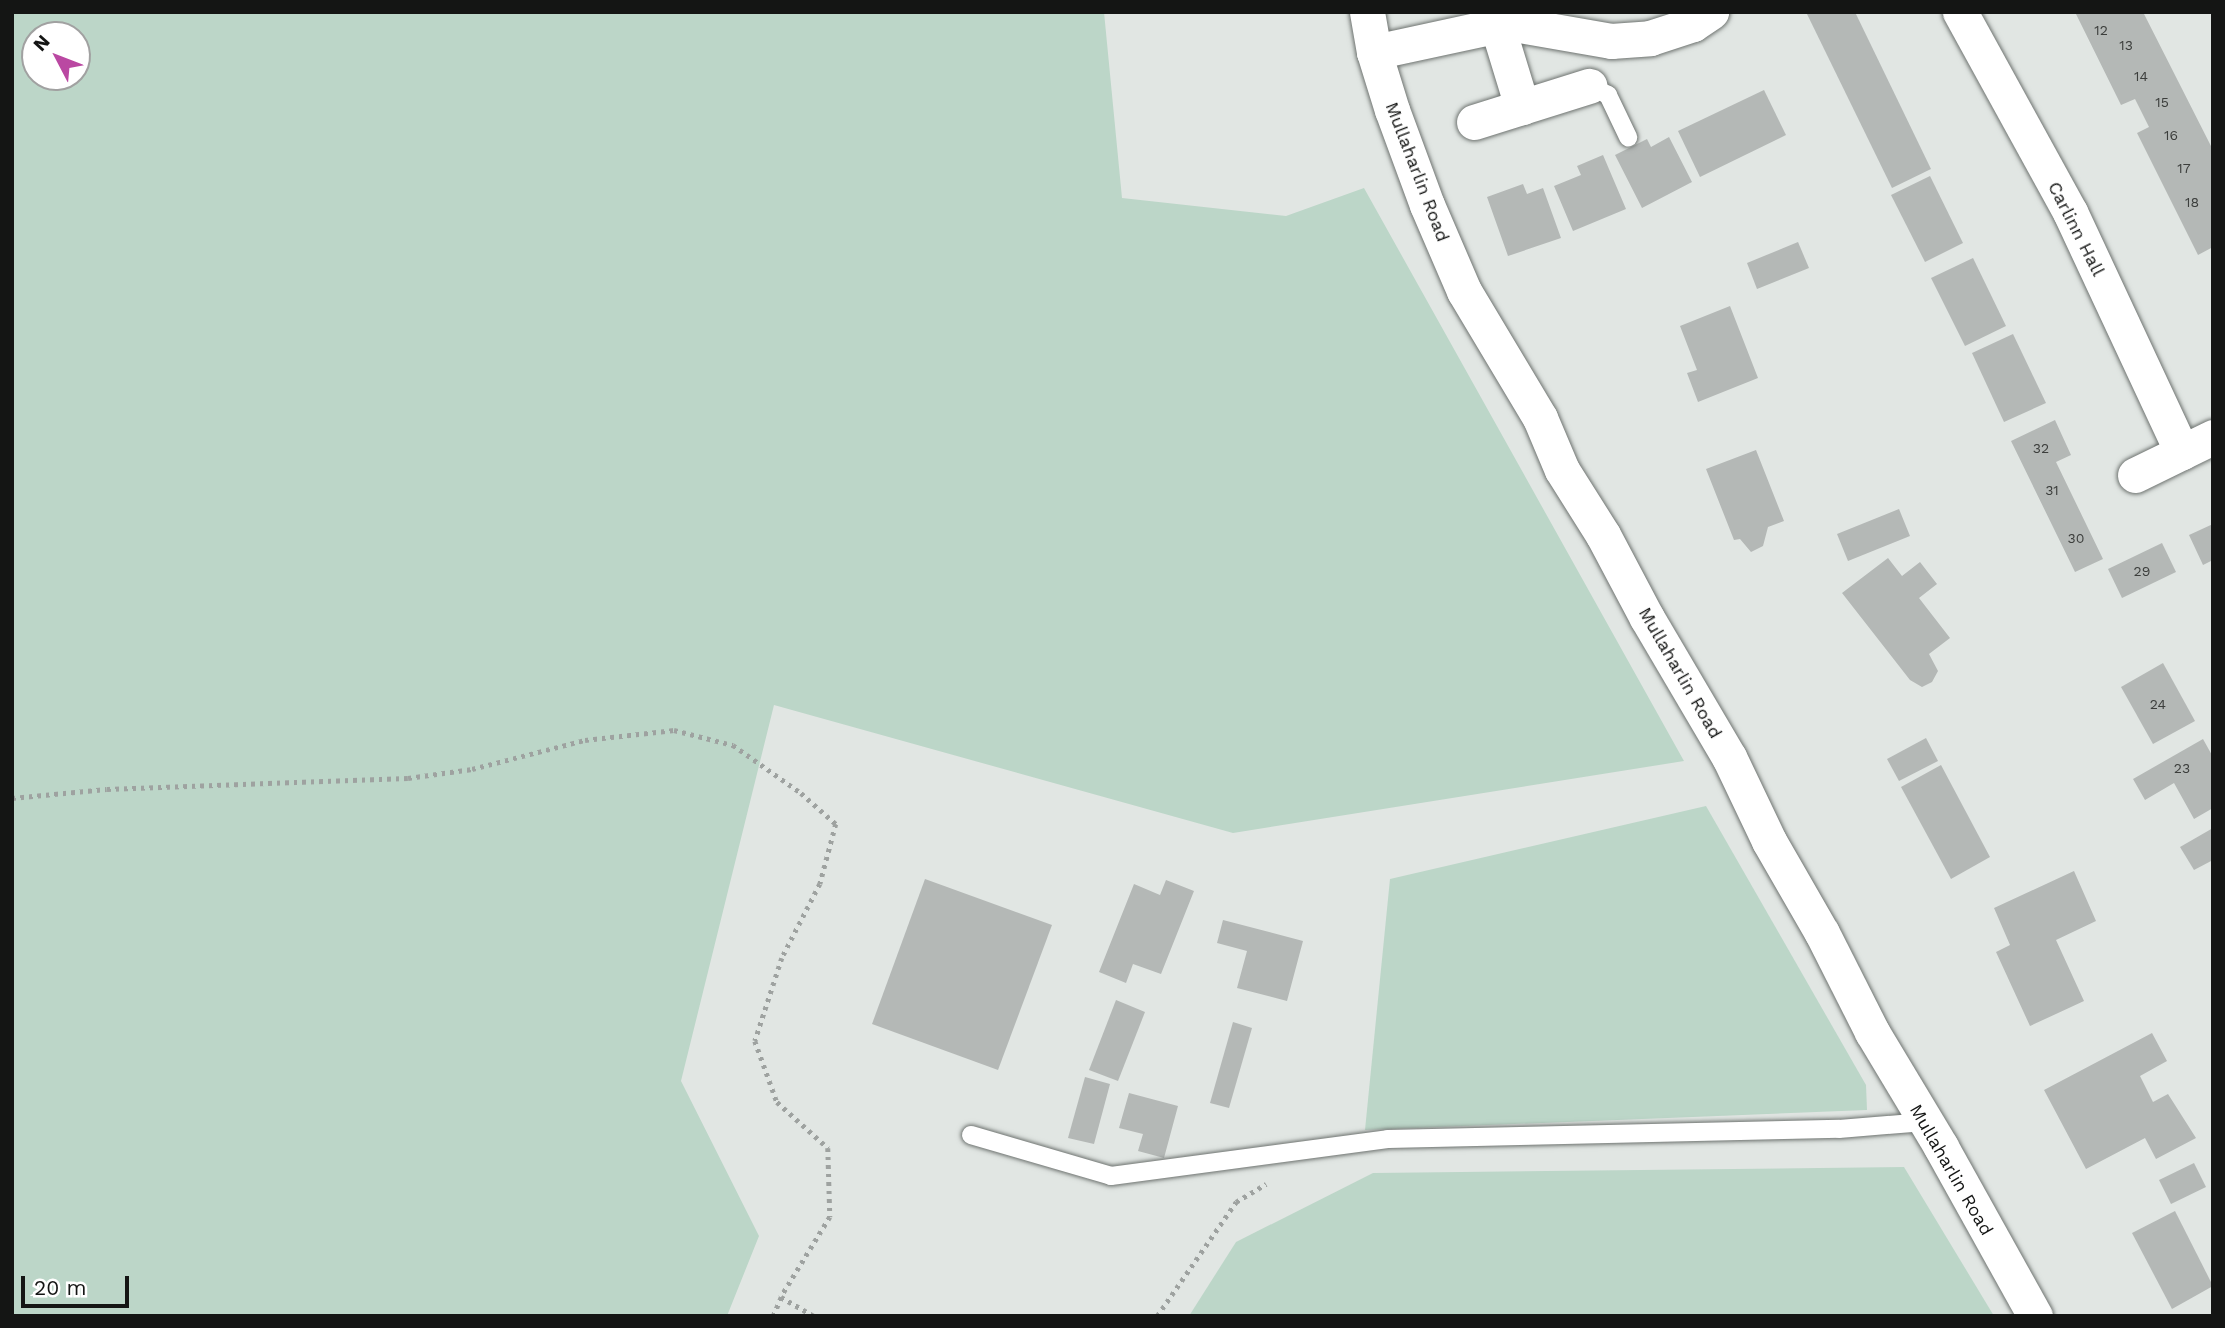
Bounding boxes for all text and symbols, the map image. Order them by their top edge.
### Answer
north arrow [21,21,91,91]
house number: 12 [2094,22,2108,38]
text: N [28,30,55,56]
house number: 13 [2119,37,2133,53]
house number: 14 [2134,68,2148,84]
house number: 15 [2155,94,2169,110]
street label: Mullaharlin Road [1380,99,1454,245]
house number: 16 [2164,127,2178,143]
house number: 17 [2177,160,2191,176]
street label: Carlinn Hall [2043,178,2109,280]
house number: 18 [2185,194,2199,210]
house number: 32 [2033,440,2049,456]
house number: 31 [2045,482,2059,498]
house number: 30 [2068,530,2084,546]
house number: 29 [2134,563,2150,579]
street label: Mullaharlin Road [1634,604,1726,742]
house number: 24 [2150,696,2166,712]
house number: 23 [2174,760,2190,776]
street label: Mullaharlin Road [1905,1101,1997,1239]
scale bar [24,1262,133,1306]
text: 20 m [34,1275,86,1300]

